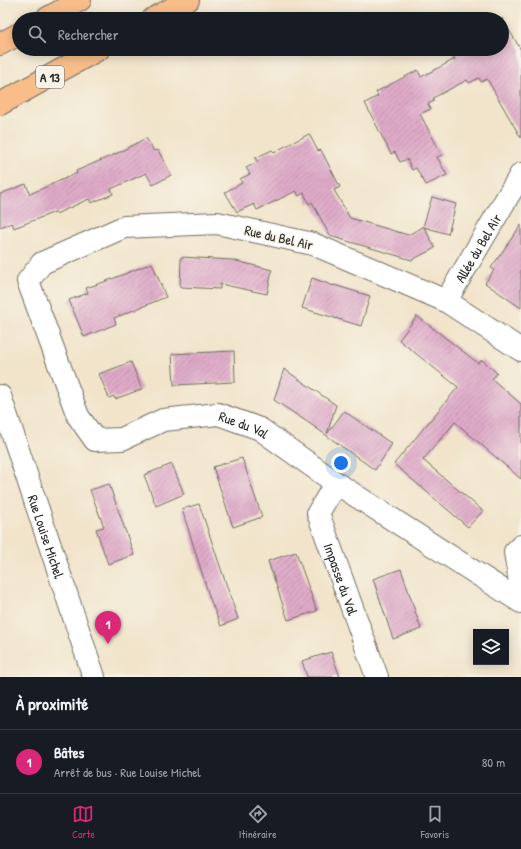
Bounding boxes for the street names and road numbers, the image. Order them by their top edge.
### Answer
road number: A 13 [36,66,64,88]
street label: Allée du Bel Air [450,209,505,285]
street label: Rue du Bel Air [243,220,316,254]
street label: Rue du Val [217,406,274,442]
street label: Rue Louise Michel [24,492,70,581]
street label: Impasse du Val [320,540,363,618]

